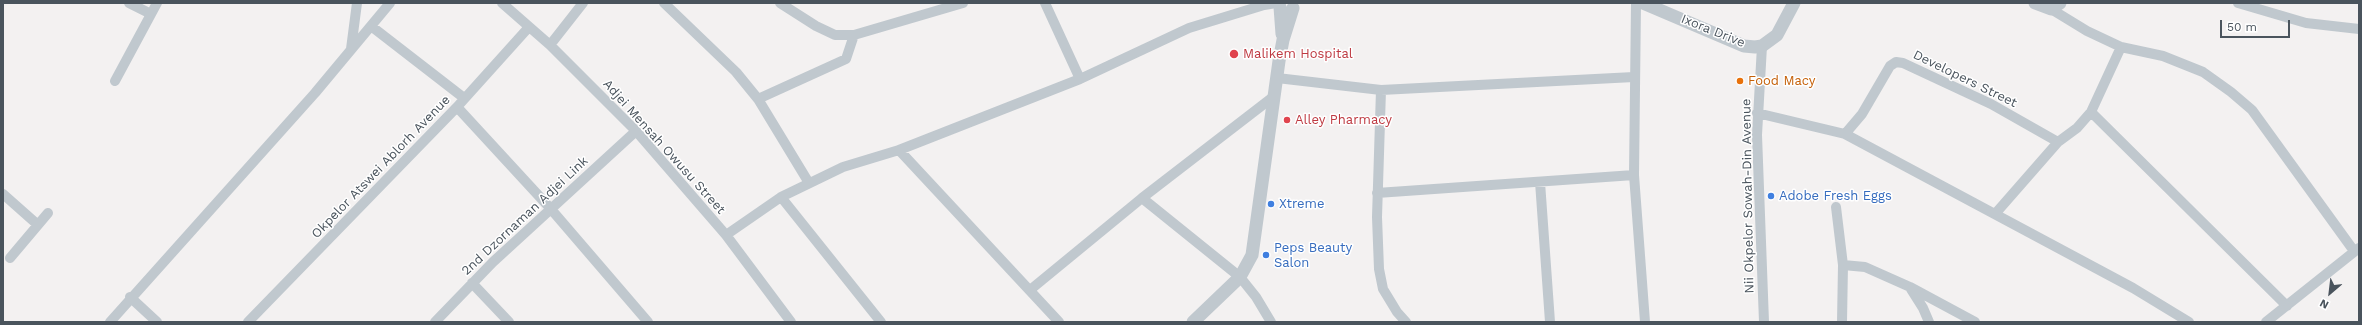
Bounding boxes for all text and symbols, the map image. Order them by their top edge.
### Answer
street label: Ixora Drive [1679,11,1747,51]
scale bar [2222,12,2292,38]
text: 50 m [2227,20,2257,34]
place label: Malikem Hospital [1243,46,1353,62]
street label: Developers Street [1910,47,2020,111]
marker: Malikem Hospital [1228,48,1240,60]
place label: Food Macy [1748,73,1816,89]
marker: Food Macy [1735,76,1745,86]
street label: Adjei Mensah Owusu Street [599,77,729,217]
street label: Okpelor Atswei Ablorh Avenue [309,92,453,242]
street label: Nii Okpelor Sowah-Din Avenue [1738,98,1758,294]
place label: Alley Pharmacy [1295,112,1392,128]
marker: Alley Pharmacy [1282,115,1292,125]
street label: 2nd Dzornaman Adjei Link [459,153,591,279]
place label: Adobe Fresh Eggs [1779,188,1892,204]
marker: Adobe Fresh Eggs [1766,191,1776,201]
place label: Xtreme [1279,196,1324,212]
marker: Xtreme [1266,199,1276,209]
place label: Peps Beauty Salon [1274,240,1352,271]
marker: Peps Beauty Salon [1261,250,1271,260]
north arrow [2310,273,2350,313]
text: N [2317,296,2331,312]

